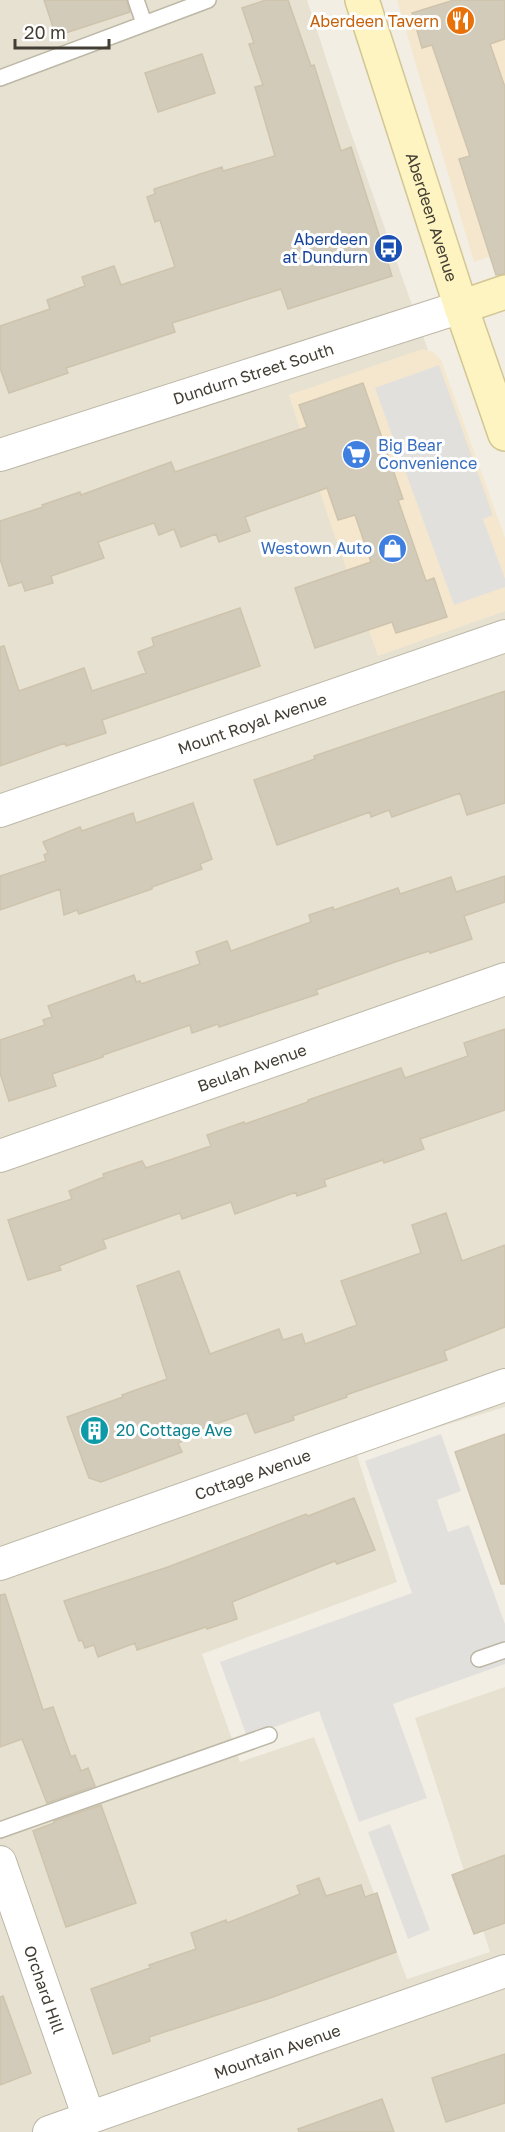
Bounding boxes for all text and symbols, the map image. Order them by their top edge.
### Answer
restaurant icon: Aberdeen Tavern [444,5,476,37]
place label: Aberdeen Tavern [310,11,439,31]
scale bar [15,12,110,50]
text: 20 m [24,21,66,43]
street label: Aberdeen Avenue [402,150,462,284]
place label: Aberdeen at Dundurn [282,229,368,267]
bus stop icon: Aberdeen at Dundurn [373,232,405,264]
street label: Dundurn Street South [170,339,336,409]
place label: Big Bear Convenience [378,435,477,473]
supermarket icon: Big Bear Convenience [341,438,373,470]
shop icon: Westown Auto [377,532,409,564]
place label: Westown Auto [261,538,372,558]
street label: Mount Royal Avenue [175,689,329,759]
street label: Beulah Avenue [195,1039,309,1096]
building icon: 20 Cottage Ave [79,1414,111,1446]
place label: 20 Cottage Ave [116,1420,232,1440]
street label: Cottage Avenue [192,1445,313,1504]
street label: Orchard Hill [20,1943,69,2036]
street label: Mountain Avenue [211,2020,343,2083]

